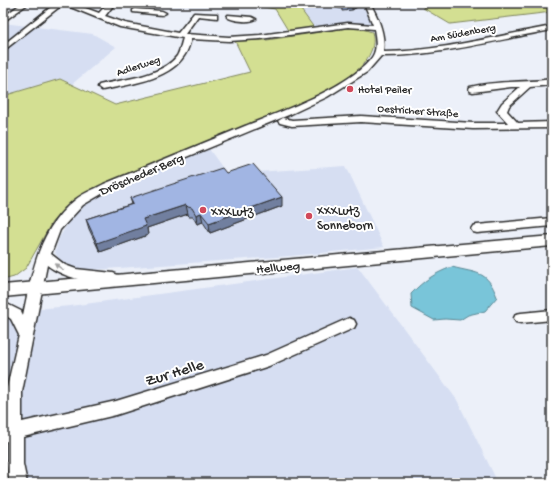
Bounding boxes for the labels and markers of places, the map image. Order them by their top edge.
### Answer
marker: Hotel Peiler [345,84,355,94]
place label: Hotel Peiler [358,85,412,97]
place label: XXXLutz Sonneborn [316,204,374,234]
marker: XXXLutz [198,205,208,215]
place label: XXXLutz [210,205,255,220]
marker: XXXLutz Sonneborn [304,211,314,221]

